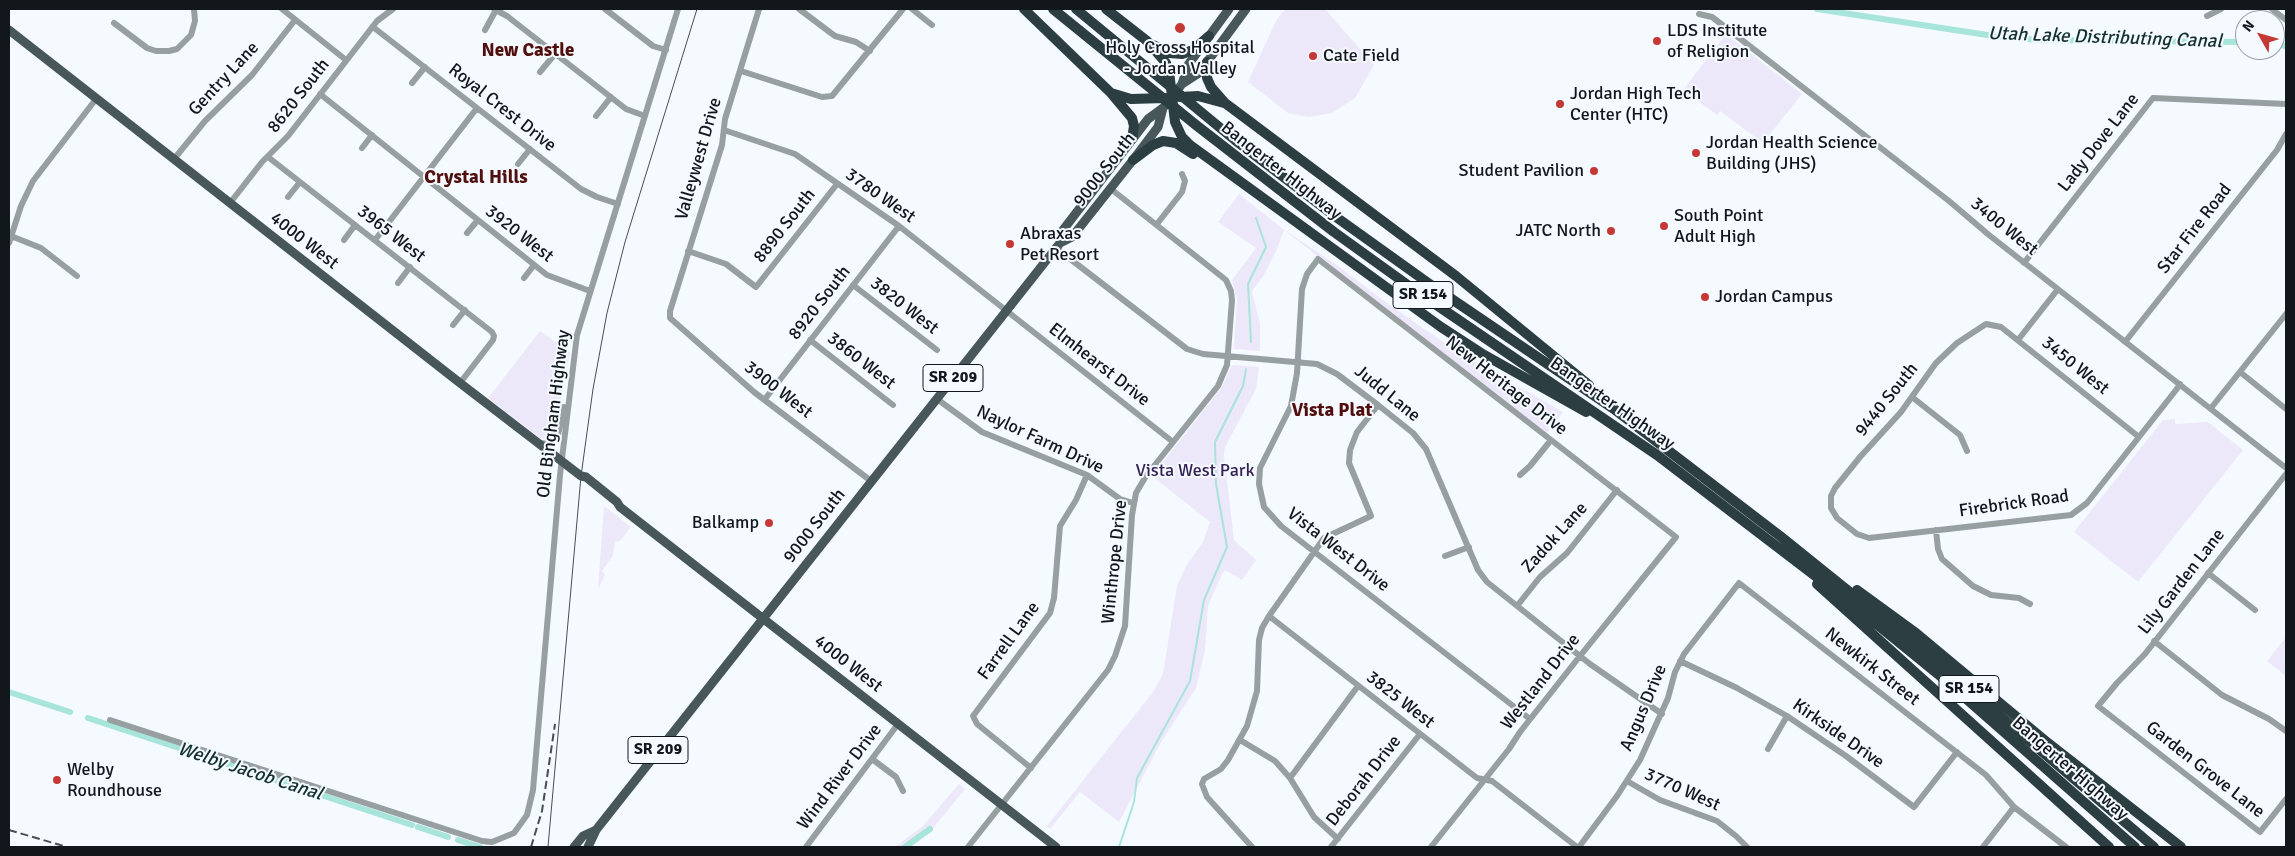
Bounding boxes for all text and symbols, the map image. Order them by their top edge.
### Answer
north arrow [2235,10,2285,60]
text: N [2239,17,2258,35]
place label: LDS Institute of Religion [1667,20,1767,62]
marker: Holy Cross Hospital - Jordan Valley [1173,21,1187,35]
water label: Utah Lake Distributing Canal [1988,23,2222,53]
marker: LDS Institute of Religion [1651,35,1663,47]
place label: Holy Cross Hospital - Jordan Valley [1105,37,1255,80]
street label: Gentry Lane [184,38,264,120]
district label: New Castle [481,40,575,62]
place label: Cate Field [1323,45,1400,67]
marker: Cate Field [1307,50,1319,62]
street label: 8620 South [263,55,335,137]
street label: Royal Crest Drive [444,59,560,157]
place label: Jordan High Tech Center (HTC) [1570,83,1701,126]
street label: Lady Dove Lane [2054,89,2144,197]
street label: Valleywest Drive [671,95,727,223]
marker: Jordan High Tech Center (HTC) [1554,98,1566,110]
street label: Bangerter Highway [1216,117,1346,225]
street label: 9000 South [1069,129,1141,211]
place label: Jordan Health Science Building (JHS) [1706,132,1877,174]
marker: Jordan Health Science Building (JHS) [1690,147,1702,159]
place label: Student Pavilion [1458,160,1584,182]
street label: 3780 West [841,164,919,228]
marker: Student Pavilion [1588,165,1600,177]
district label: Crystal Hills [424,167,528,189]
street label: Star Fire Road [2153,180,2237,278]
street label: 8890 South [749,185,821,267]
street label: 3400 West [1966,193,2042,261]
street label: 3965 West [353,201,429,267]
street label: 3920 West [481,201,557,267]
place label: South Point Adult High [1674,205,1763,248]
street label: 4000 West [266,208,342,274]
place label: JATC North [1515,220,1601,242]
marker: South Point Adult High [1658,220,1670,232]
place label: Abraxas Pet Resort [1020,223,1099,266]
marker: JATC North [1605,225,1617,237]
marker: Abraxas Pet Resort [1004,238,1016,250]
street label: 8920 South [784,262,856,344]
street label: 3820 West [866,273,942,339]
road number: SR 154 [1393,282,1453,308]
place label: Jordan Campus [1715,286,1833,308]
marker: Jordan Campus [1699,291,1711,303]
street label: Elmhearst Drive [1044,319,1154,411]
street label: 3860 West [823,328,899,394]
street label: Old Bingham Highway [533,329,575,499]
street label: New Heritage Drive [1441,332,1571,440]
street label: 3450 West [2037,332,2113,400]
street label: Bangerter Highway [1545,353,1679,455]
street label: 3900 West [740,357,816,423]
street label: 9440 South [1851,359,1923,441]
street label: Judd Lane [1350,361,1424,427]
road number: SR 209 [923,364,983,392]
district label: Vista Plat [1292,400,1372,422]
street label: Naylor Farm Drive [973,401,1107,479]
park label: Vista West Park [1136,460,1254,482]
street label: 9000 South [779,485,851,567]
street label: Firebrick Road [1958,486,2070,522]
street label: Zadok Lane [1518,498,1592,578]
street label: Winthrope Drive [1098,499,1132,625]
street label: Vista West Drive [1282,503,1394,597]
place label: Balkamp [692,512,759,534]
marker: Balkamp [763,517,775,529]
street label: Lily Garden Lane [2134,525,2230,639]
street label: Farrell Lane [973,598,1045,684]
street label: Newkirk Street [1820,623,1924,711]
street label: Westland Drive [1497,630,1585,734]
street label: 4000 West [810,631,886,697]
street label: Angus Drive [1616,661,1672,755]
street label: 3825 West [1362,667,1438,733]
road number: SR 154 [1939,676,1999,702]
street label: Kirkside Drive [1788,695,1888,773]
street label: Bangerter Highway [2007,713,2133,825]
street label: Garden Grove Lane [2141,717,2269,823]
street label: Wind River Drive [793,720,887,834]
street label: Deborah Drive [1322,731,1406,831]
road number: SR 209 [628,736,688,764]
water label: Welby Jacob Canal [175,738,325,806]
place label: Welby Roundhouse [67,759,162,802]
street label: 3770 West [1641,764,1723,816]
marker: Welby Roundhouse [51,774,63,786]

